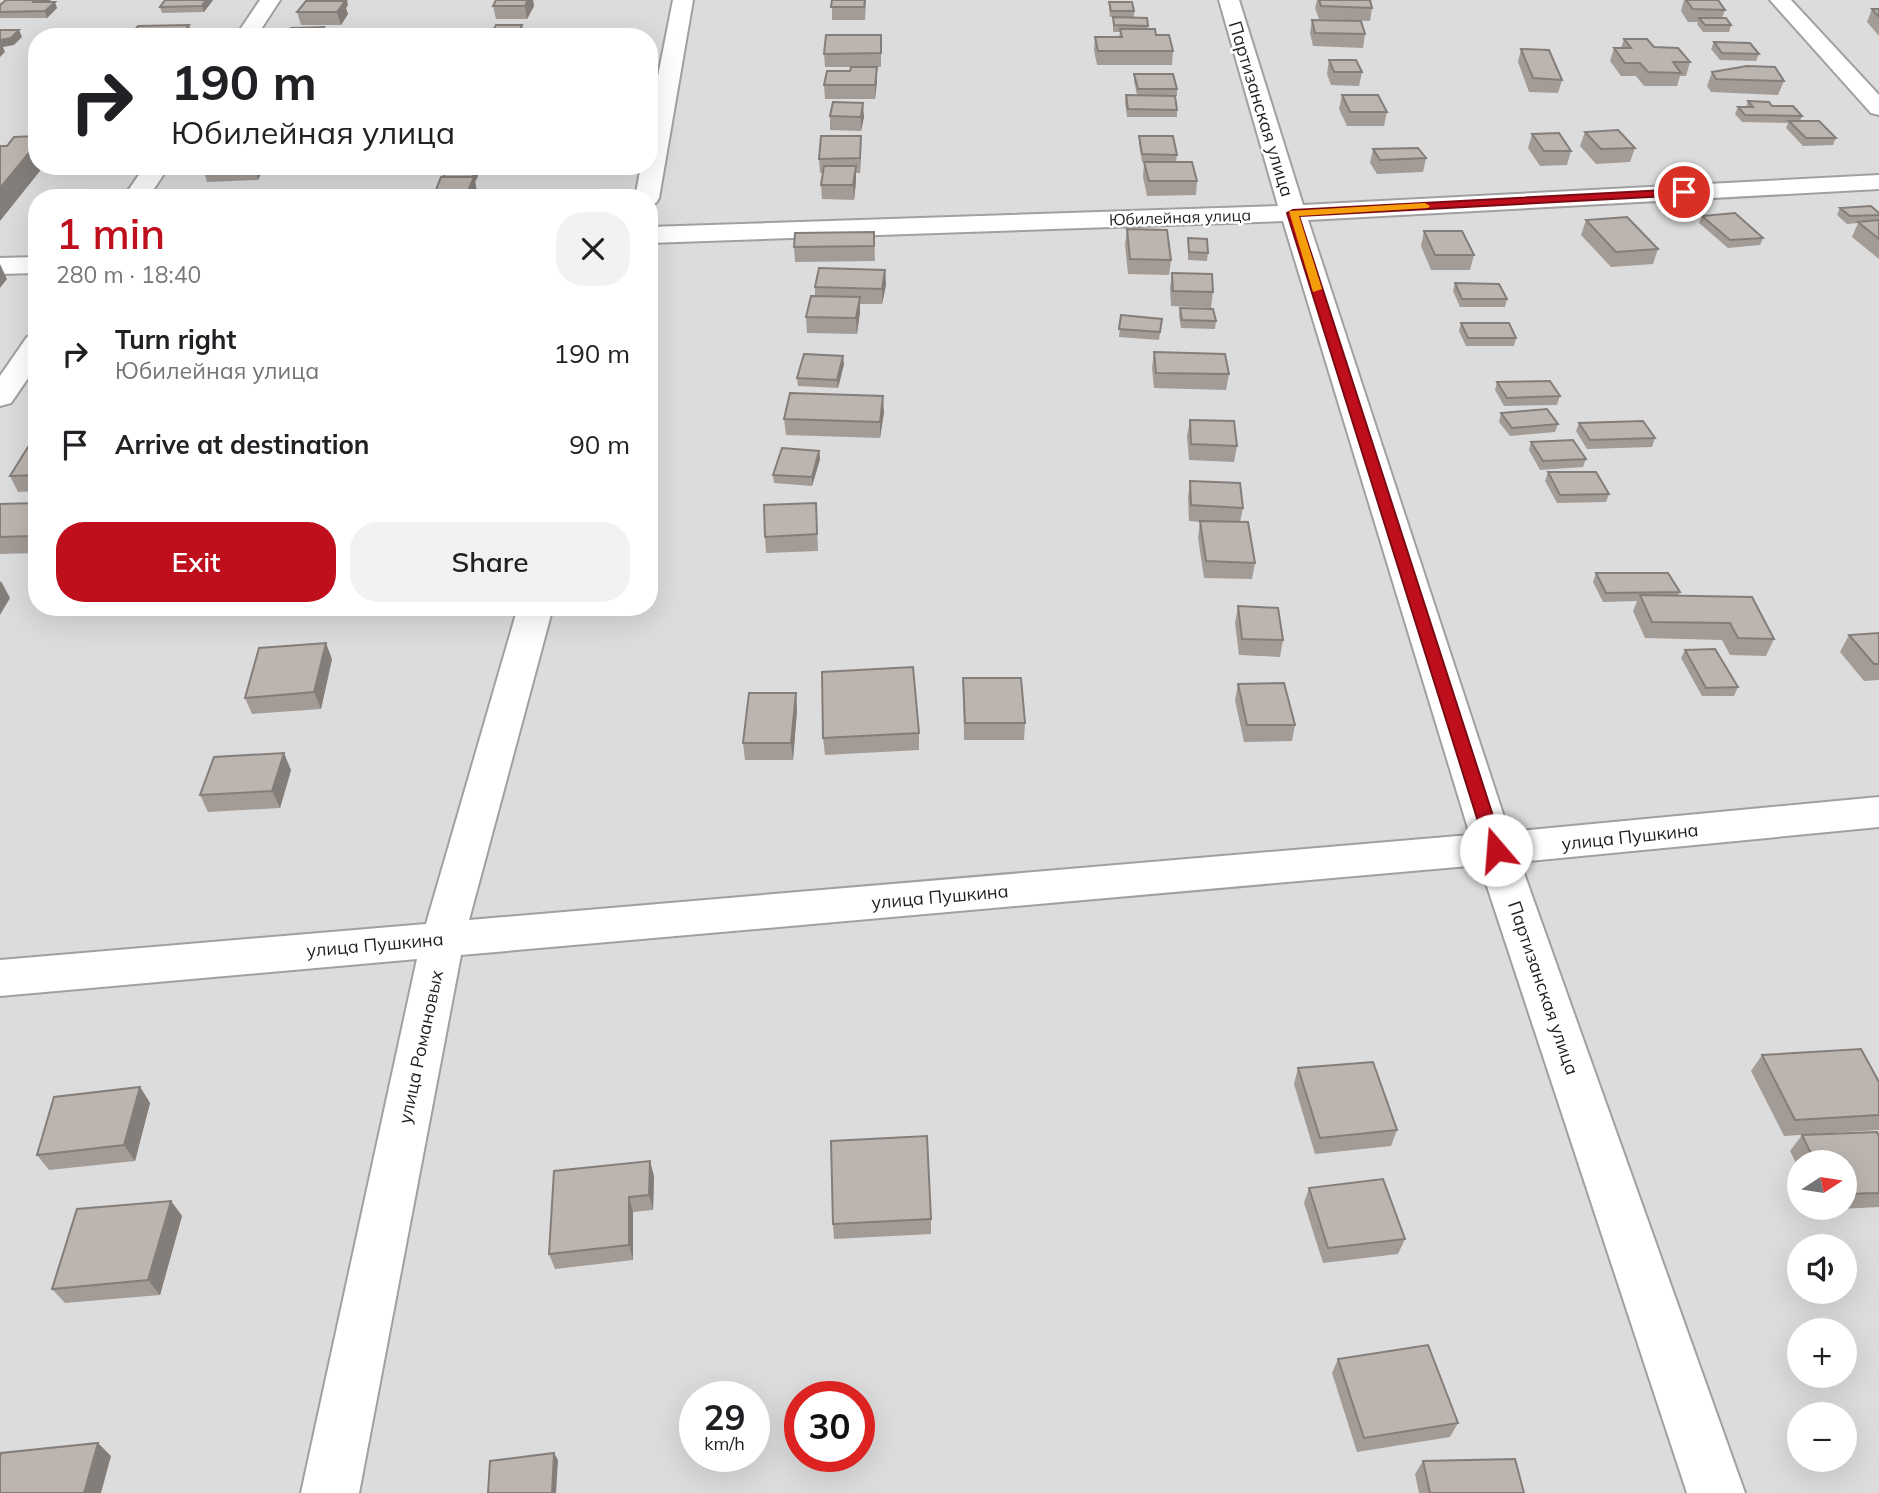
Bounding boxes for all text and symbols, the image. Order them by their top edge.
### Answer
street label: Партизанская улица [1224,18,1299,199]
text: 190 m [171,51,317,112]
icon: right [56,56,147,147]
text: Юбилейная улица [171,112,455,152]
pin [1654,162,1714,222]
icon: arrive [1665,173,1703,211]
street label: Юбилейная улица [1109,205,1251,229]
text: 1 min [56,207,165,260]
button: close [556,212,630,286]
text: 280 m · 18:40 [56,260,201,289]
text: Turn right [115,323,236,356]
icon: right [56,335,94,373]
text: 190 m [554,337,630,370]
text: Юбилейная улица [115,356,319,385]
icon: arrive [56,426,94,464]
text: Arrive at destination [115,428,370,461]
text: 90 m [569,428,630,461]
button: Exit [56,522,336,602]
button: Share [350,522,630,602]
position arrow [1459,813,1533,887]
street label: улица Пушкина [1560,818,1700,855]
street label: улица Пушкина [870,879,1009,914]
street label: Партизанская улица [1503,898,1584,1078]
street label: улица Пушкина [305,927,444,962]
street label: улица Романовых [393,968,448,1126]
north arrow [1787,1150,1857,1220]
map controls [1787,1150,1857,1472]
button: sound [1787,1234,1857,1304]
button: + [1787,1318,1857,1388]
speed limit sign: 30 [784,1381,875,1472]
text: 29 [703,1395,746,1439]
button: − [1787,1402,1857,1472]
text: km/h [704,1432,745,1455]

